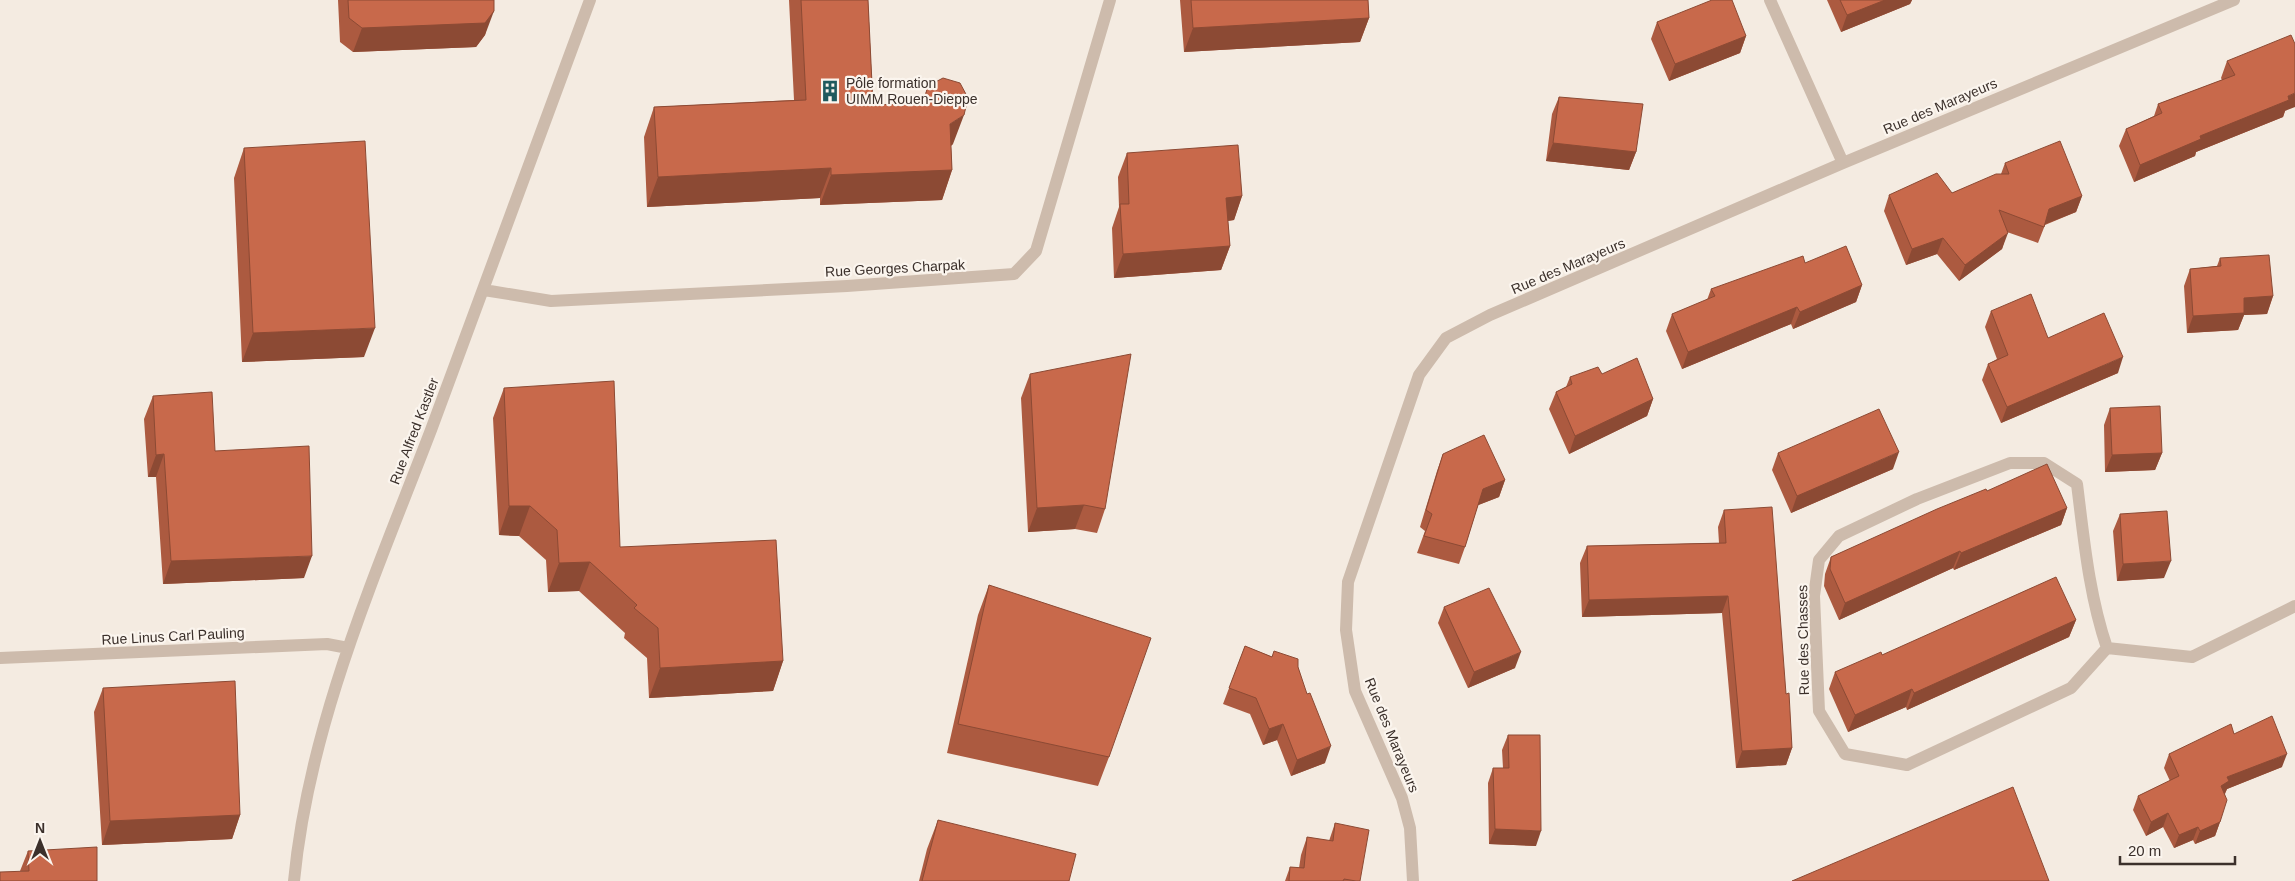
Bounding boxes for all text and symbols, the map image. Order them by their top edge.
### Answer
place label: Pôle formation UIMM Rouen-Dieppe [846,75,978,107]
street label: Rue des Marayeurs [1881,75,1999,137]
building icon: Pôle formation UIMM Rouen-Dieppe [817,78,843,104]
street label: Rue des Marayeurs [1509,235,1627,297]
street label: Rue Georges Charpak [825,256,966,280]
street label: Rue Alfred Kastler [386,375,442,487]
street label: Rue des Chasses [1794,585,1812,695]
street label: Rue Linus Carl Pauling [101,624,245,648]
street label: Rue des Marayeurs [1362,675,1422,795]
north arrow [15,816,65,866]
text: N [35,820,45,836]
scale bar [2120,834,2235,866]
text: 20 m [2128,842,2161,859]

